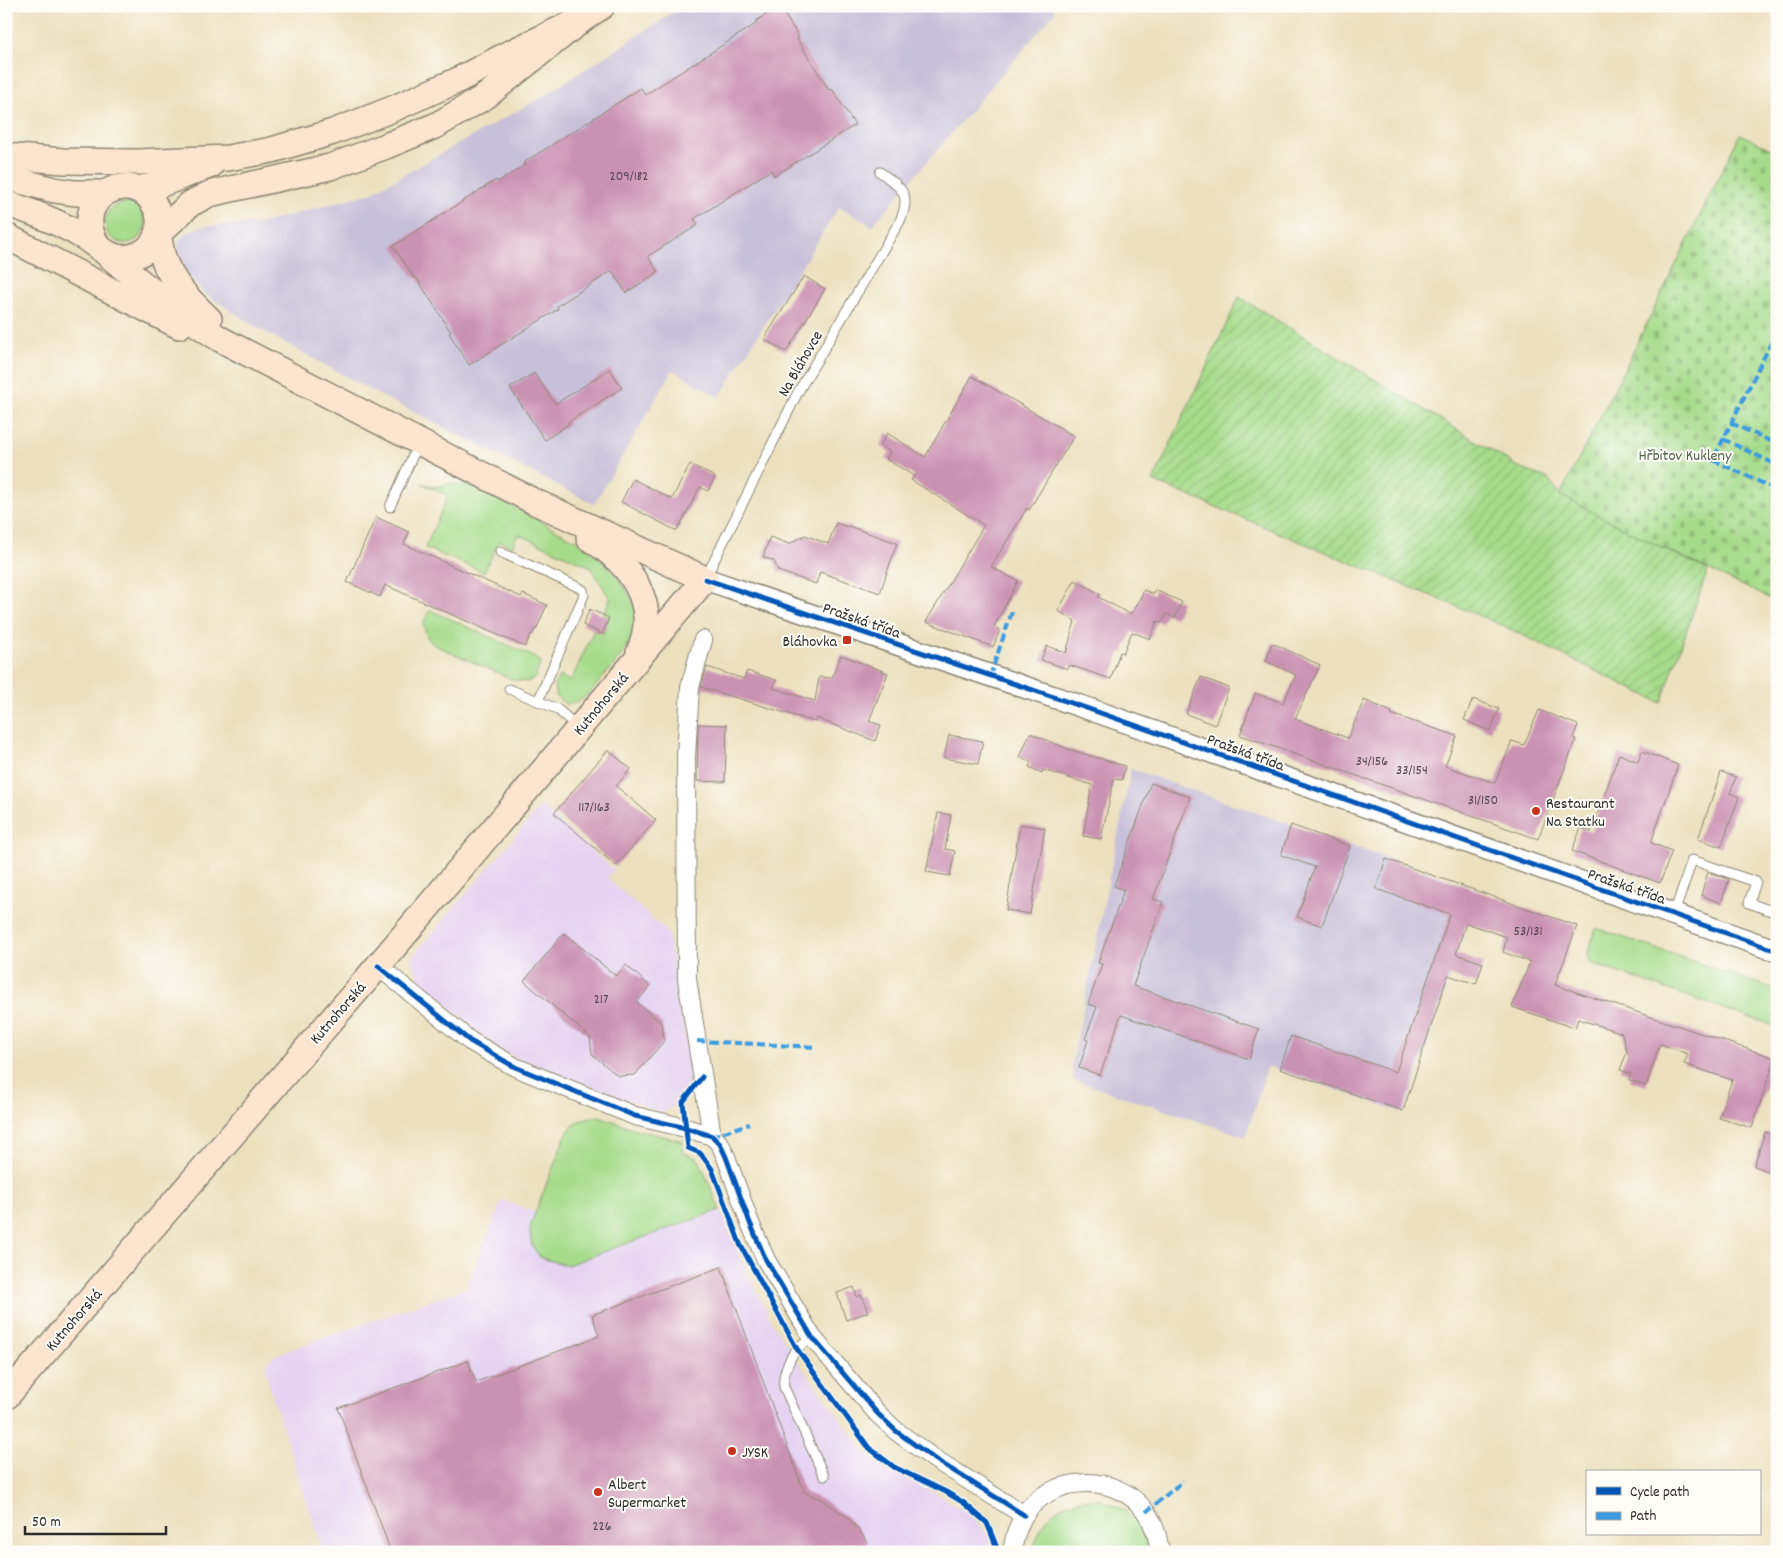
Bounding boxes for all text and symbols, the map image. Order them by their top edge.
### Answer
house number: 209/182 [610,167,648,187]
street label: Na Bláhovce [773,327,829,402]
park label: Hřbitov Kukleny [1639,445,1732,468]
street label: Pražská třída [819,597,904,646]
place label: Bláhovka [782,631,837,654]
marker: Bláhovka [841,634,853,646]
street label: Kutnohorská [569,668,635,741]
street label: Pražská třída [1203,729,1288,778]
house number: 34/156 [1356,752,1388,772]
house number: 33/154 [1396,761,1428,781]
house number: 31/150 [1468,791,1498,811]
place label: Restaurant Na Statku [1546,793,1615,834]
house number: 117/163 [578,798,610,818]
marker: Restaurant Na Statku [1530,805,1542,817]
street label: Pražská třída [1584,863,1669,912]
house number: 53/131 [1513,922,1543,942]
street label: Kutnohorská [305,977,373,1050]
house number: 217 [594,990,608,1010]
street label: Kutnohorská [41,1284,109,1357]
place label: JYSK [742,1442,768,1465]
marker: JYSK [726,1445,738,1457]
legend [1586,1470,1760,1536]
place label: Albert Supermarket [608,1474,686,1515]
text: Cycle path [1630,1482,1690,1504]
marker: Albert Supermarket [592,1486,604,1498]
scale bar [25,1503,166,1535]
text: Path [1630,1506,1656,1528]
text: 50 m [32,1512,61,1534]
house number: 226 [592,1517,612,1537]

